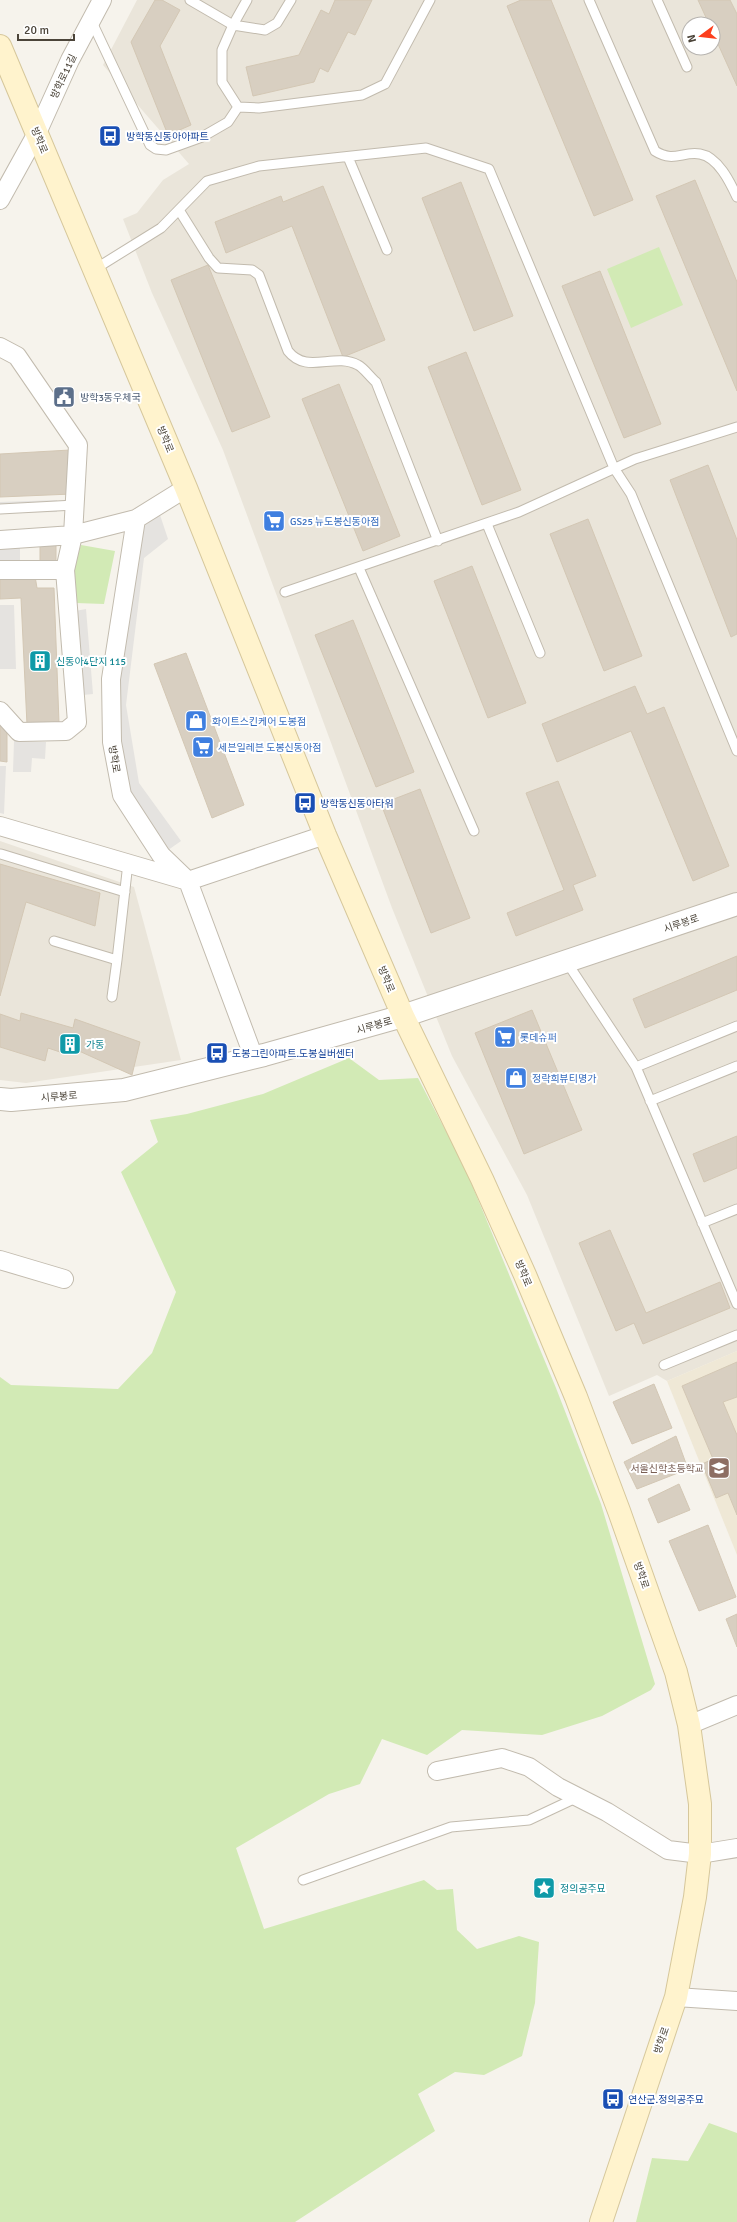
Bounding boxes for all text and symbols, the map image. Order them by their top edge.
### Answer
scale bar [18,16,74,42]
north arrow [681,16,721,56]
text: 20 m [24,23,49,38]
text: N [685,33,699,44]
street label: 방학로11길 [48,52,79,101]
bus stop icon: 방학동신동아아파트 [97,123,123,149]
street label: 방학로 [28,125,50,155]
place label: 방학동신동아아파트 [126,131,209,143]
public building icon: 방학3동우체국 [51,384,77,410]
place label: 방학3동우체국 [80,392,141,404]
street label: 방학로 [154,424,176,454]
supermarket icon: GS25 뉴도봉신동아점 [261,508,287,534]
place label: GS25 뉴도봉신동아점 [290,516,379,528]
building icon: 신동아4단지 115 [27,648,53,674]
place label: 신동아4단지 115 [56,656,126,668]
shop icon: 화이트스킨케어 도봉점 [183,708,209,734]
place label: 화이트스킨케어 도봉점 [212,716,306,728]
supermarket icon: 세븐일레븐 도봉신동아점 [190,734,216,760]
place label: 세븐일레븐 도봉신동아점 [218,742,321,754]
street label: 방학로 [106,745,122,774]
bus stop icon: 방학동신동아타워 [292,790,318,816]
place label: 방학동신동아타워 [320,798,394,810]
street label: 시루봉로 [662,912,701,936]
street label: 방학로 [375,964,397,994]
street label: 시루봉로 [355,1015,394,1037]
supermarket icon: 롯데슈퍼 [492,1024,518,1050]
building icon: 가동 [57,1031,83,1057]
place label: 롯데슈퍼 [520,1032,557,1044]
place label: 가동 [86,1039,104,1051]
bus stop icon: 도봉그린아파트.도봉실버센터 [204,1040,230,1066]
place label: 도봉그린아파트.도봉실버센터 [232,1048,354,1060]
shop icon: 정락희뷰티명가 [503,1065,529,1091]
place label: 정락희뷰티명가 [532,1073,596,1085]
street label: 시루봉로 [40,1089,78,1105]
street label: 방학로 [512,1258,534,1288]
school or university icon: 서울신학초등학교 [706,1455,732,1481]
place label: 서울신학초등학교 [630,1463,704,1475]
street label: 방학로 [631,1560,651,1590]
place icon: 정의공주묘 [531,1875,557,1901]
place label: 정의공주묘 [560,1883,606,1895]
street label: 방학로 [652,2025,672,2055]
bus stop icon: 연산군.정의공주묘 [600,2086,626,2112]
place label: 연산군.정의공주묘 [628,2094,704,2106]

